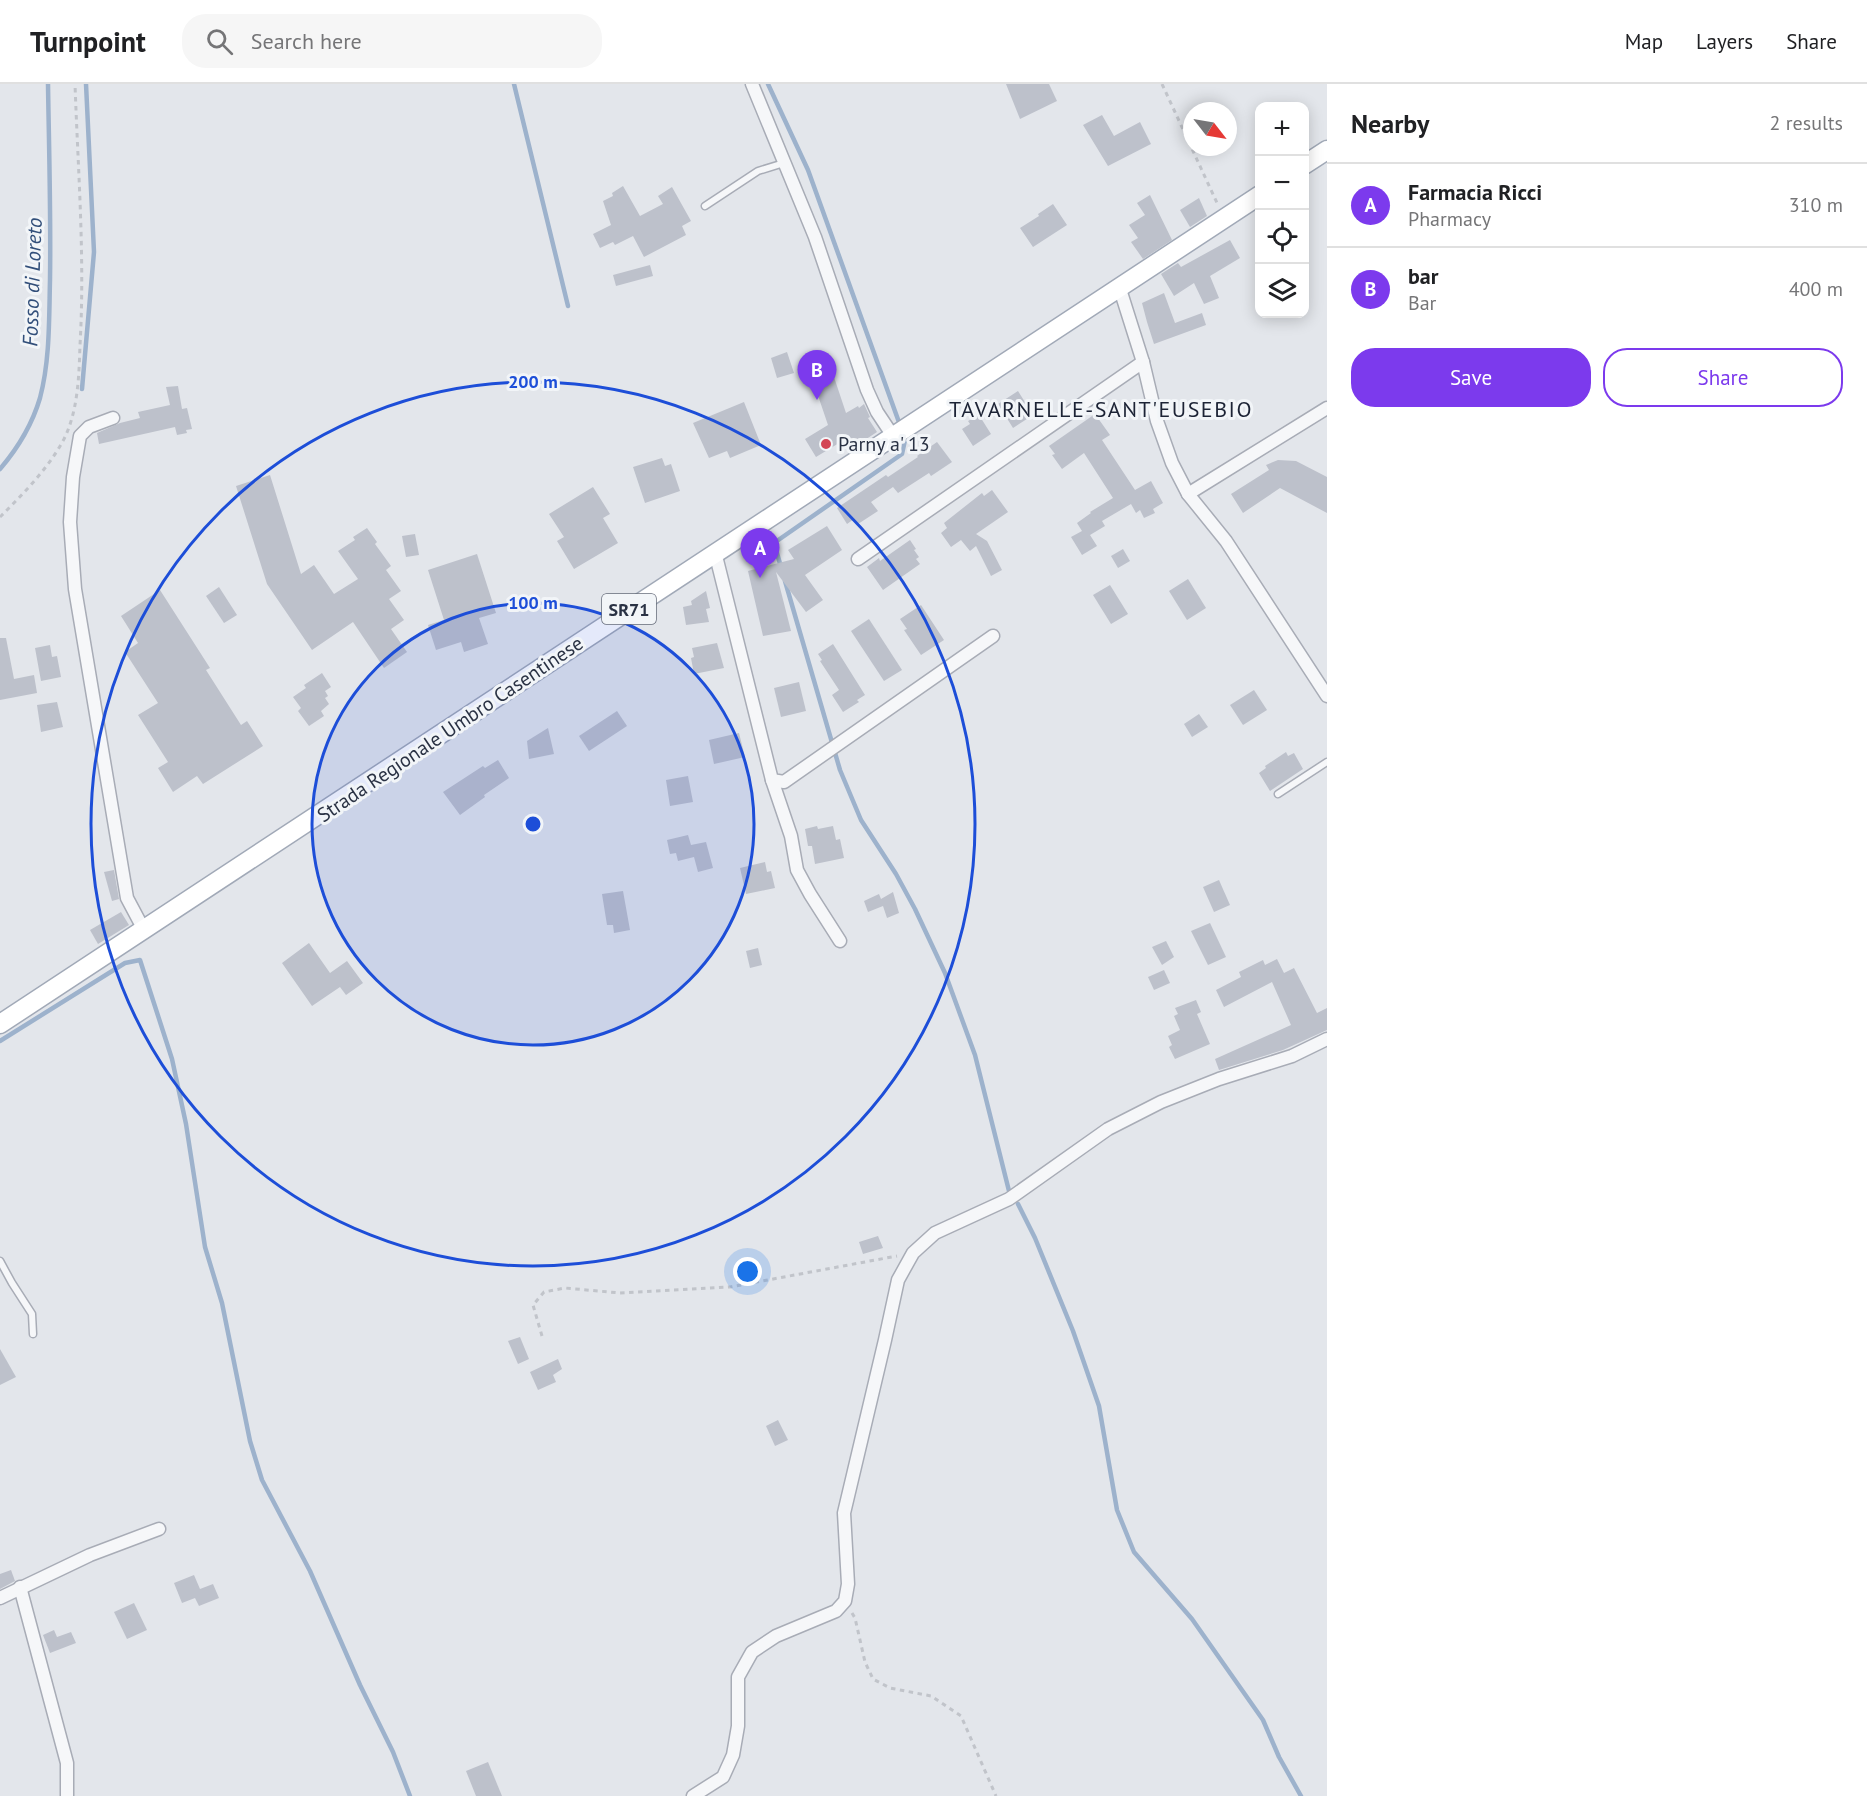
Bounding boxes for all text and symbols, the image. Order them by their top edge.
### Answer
search box [182,14,602,68]
text: Turnpoint [30,23,146,60]
icon: search [203,25,236,58]
text: Search here [251,27,362,55]
text: Map [1625,28,1663,55]
text: Layers [1696,28,1753,55]
text: Share [1786,28,1837,55]
north arrow [1183,102,1237,156]
map controls [1255,102,1309,318]
button: + [1255,102,1309,156]
text: Nearby [1351,107,1429,140]
text: 2 results [1770,110,1843,136]
button: − [1255,156,1309,210]
text: Farmacia Ricci [1408,178,1542,206]
text: A [1364,192,1377,218]
text: 310 m [1789,192,1843,218]
text: Pharmacy [1408,206,1491,232]
button: locate [1255,210,1309,264]
water label: Fosso di Loreto [16,217,48,347]
text: bar [1408,262,1438,290]
button: layers [1255,264,1309,318]
text: B [1365,276,1376,302]
text: 400 m [1789,276,1843,302]
text: Bar [1408,290,1436,316]
button: Save [1351,348,1591,407]
button: Share [1603,348,1843,407]
pin: B [798,350,836,400]
text: 200 m [508,370,558,393]
district label: TAVARNELLE-SANT'EUSEBIO [949,395,1253,423]
place label: Parny a' 13 [838,431,930,457]
marker: Parny a' 13 [819,437,833,451]
pin: A [740,528,780,578]
text: 100 m [508,591,558,614]
road number: SR71 [602,594,656,624]
street label: Strada Regionale Umbro Casentinese [312,630,588,828]
centre of rings [523,814,543,834]
your location [733,1257,762,1286]

